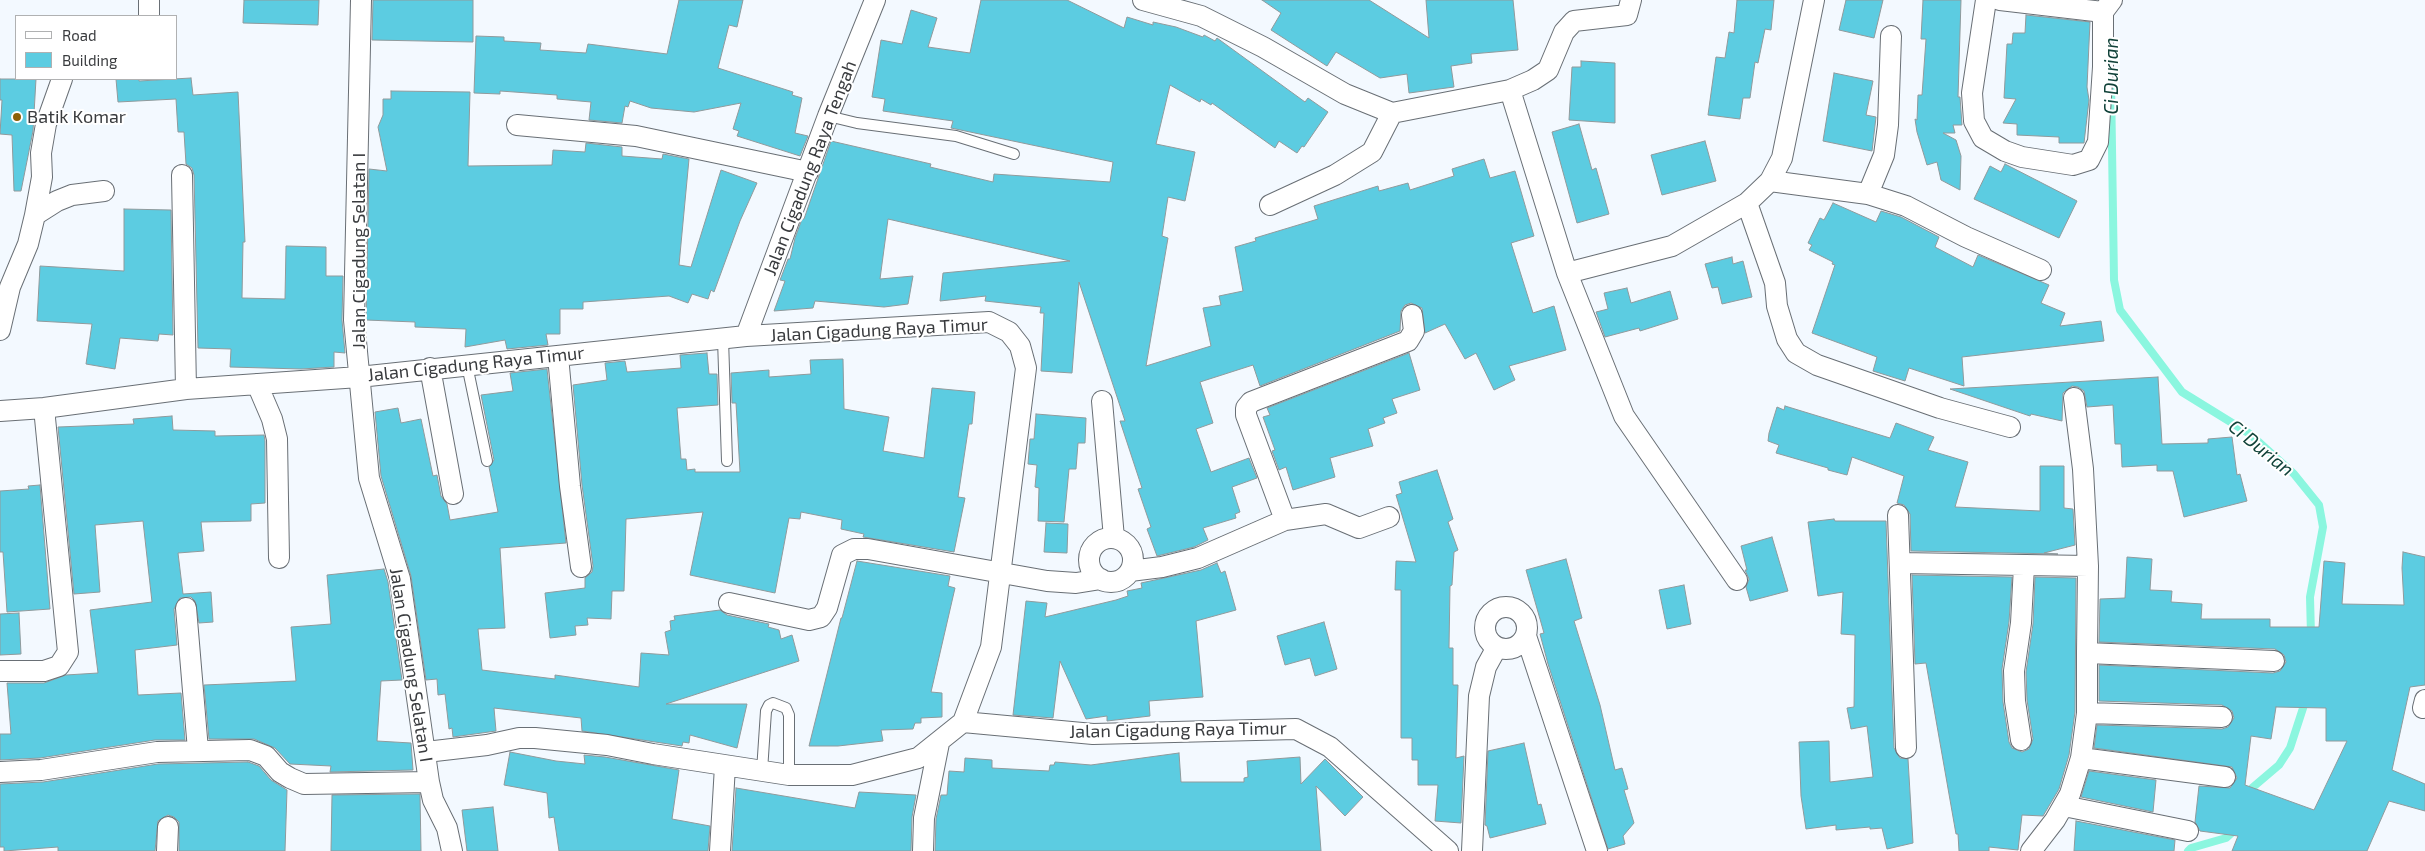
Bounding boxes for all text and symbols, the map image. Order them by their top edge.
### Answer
legend [15,15,178,80]
text: Road [62,26,97,44]
water label: Ci Durian [2101,37,2123,115]
text: Building [62,51,117,69]
street label: Jalan Cigadung Raya Tengah [759,57,861,279]
place label: Batik Komar [27,106,126,128]
marker: Batik Komar [11,111,23,123]
street label: Jalan Cigadung Selatan I [348,153,370,349]
street label: Jalan Cigadung Raya Timur [770,314,988,346]
street label: Jalan Cigadung Raya Timur [367,342,585,386]
water label: Ci Durian [2224,415,2298,481]
street label: Jalan Cigadung Selatan I [385,566,437,764]
street label: Jalan Cigadung Raya Timur [1069,717,1287,743]

